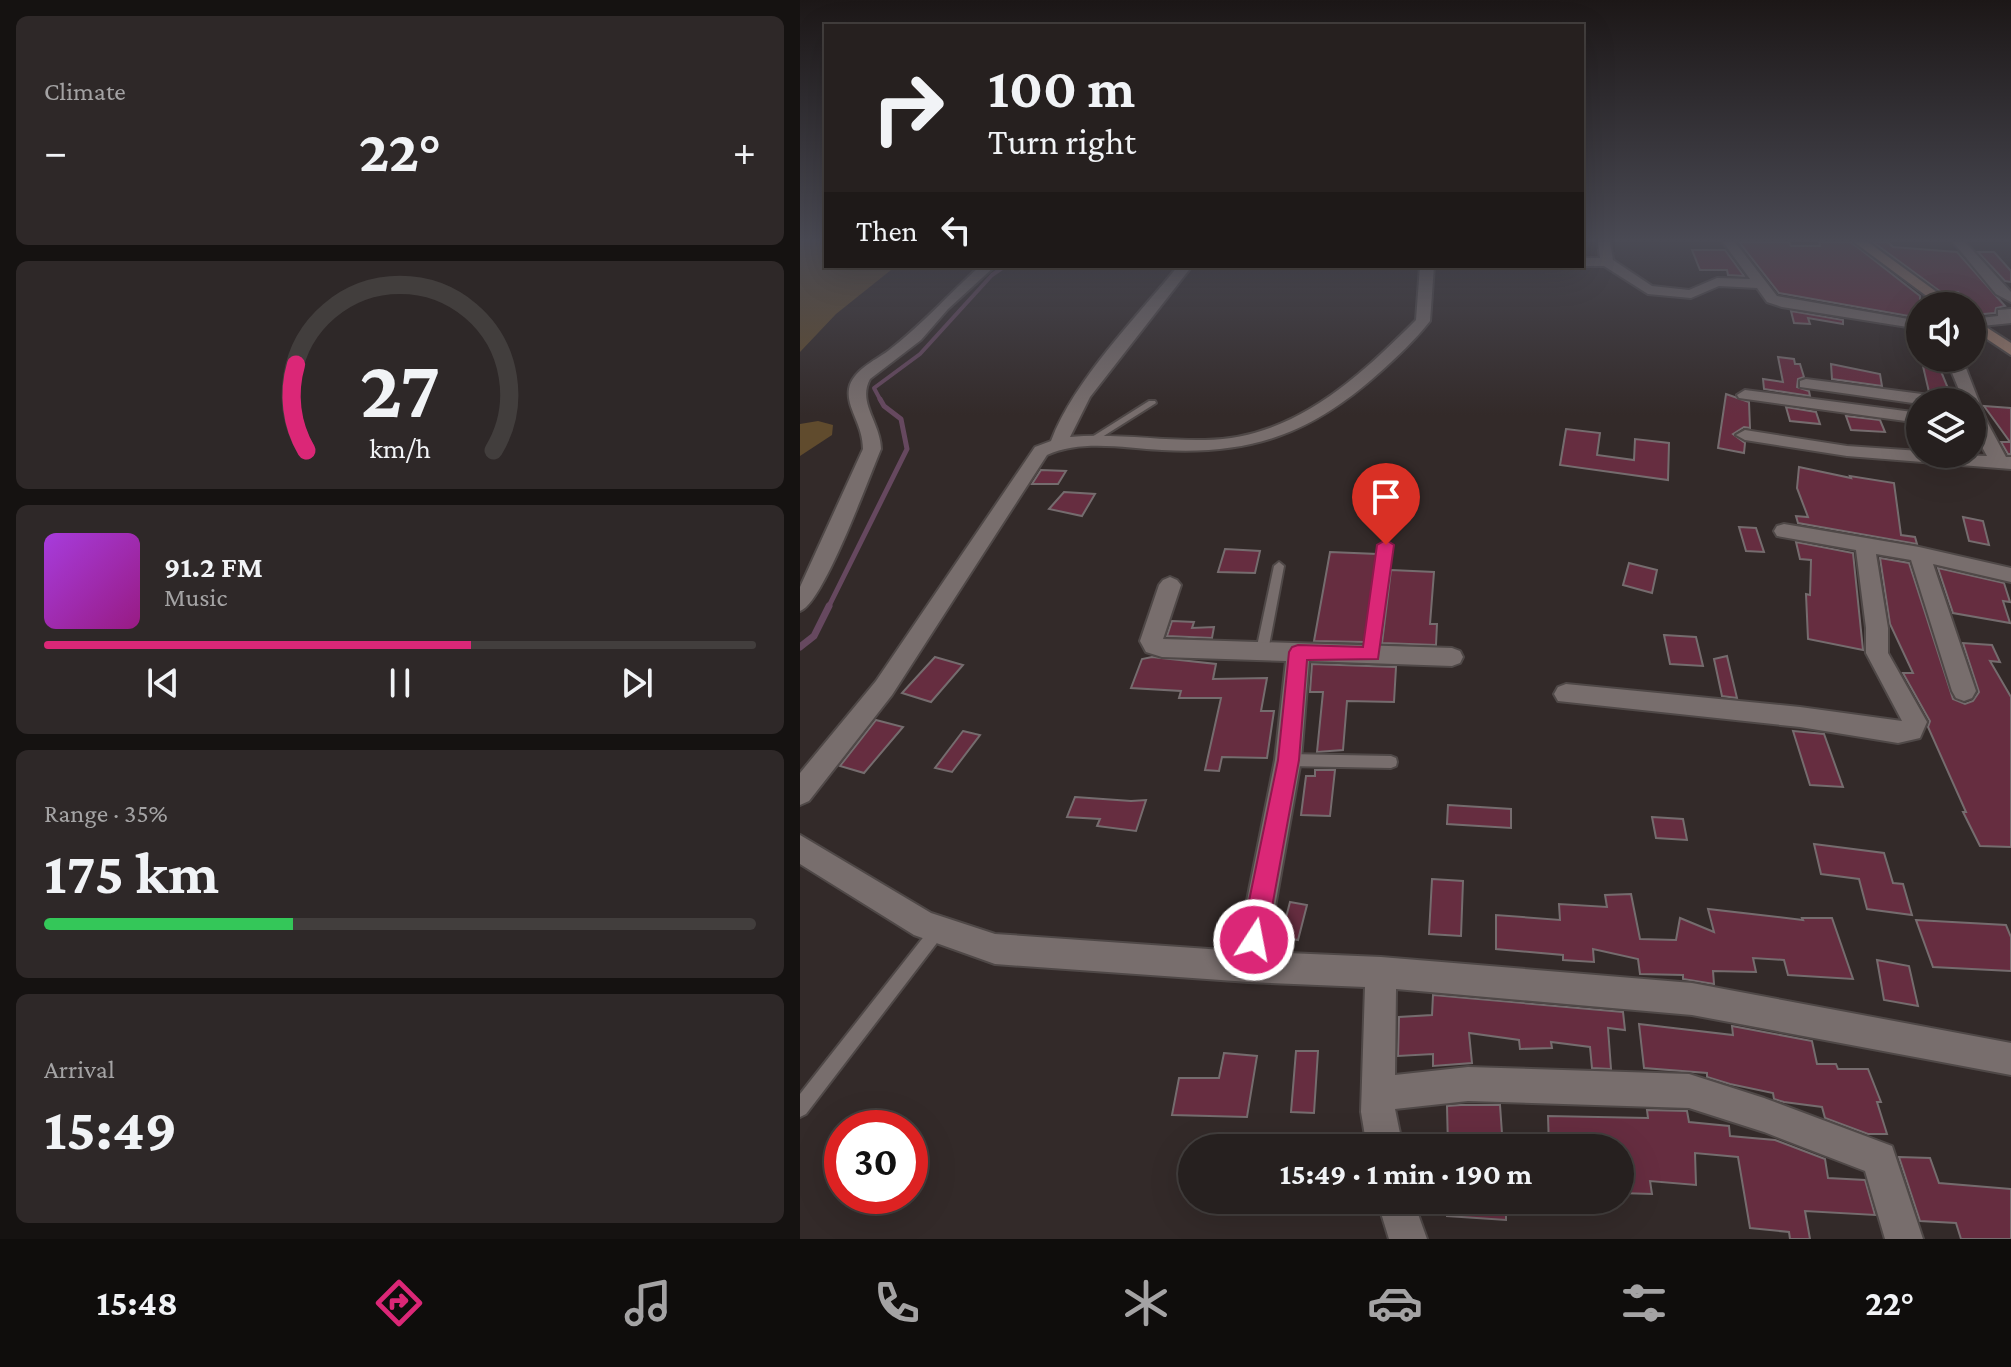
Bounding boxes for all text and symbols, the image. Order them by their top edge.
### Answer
icon: right [856,56,960,160]
text: 100 m [988,57,1135,119]
text: Climate [44,77,126,106]
text: 22° [359,117,441,184]
text: Turn right [988,122,1136,162]
text: − [44,127,67,175]
text: + [733,127,756,175]
icon: left [934,208,978,252]
text: Then [856,214,918,247]
map controls [1906,292,1986,468]
button: sound [1906,292,1986,372]
text: 27 [360,341,440,434]
button: layers [1906,388,1986,468]
text: km/h [369,432,431,464]
pin [1352,463,1420,545]
icon: arrive [1364,475,1408,519]
text: 91.2 FM [164,550,263,583]
text: Music [164,583,227,612]
icon: previous [141,661,185,705]
icon: pause [378,661,422,705]
icon: next [615,661,659,705]
text: Range · 35% [44,799,168,828]
text: 175 km [44,839,219,906]
position arrow [1212,898,1296,982]
text: Arrival [44,1055,115,1084]
text: 15:49 [44,1095,177,1162]
speed limit sign: 30 [824,1110,928,1214]
text: 15:49 · 1 min · 190 m [1280,1157,1532,1190]
icon: directions [371,1275,427,1331]
icon: music [620,1275,676,1331]
icon: phone [869,1275,925,1331]
icon: climate [1118,1275,1174,1331]
icon: car [1367,1275,1423,1331]
icon: filters [1616,1275,1672,1331]
text: 15:48 [96,1283,178,1323]
text: 22° [1865,1283,1914,1323]

